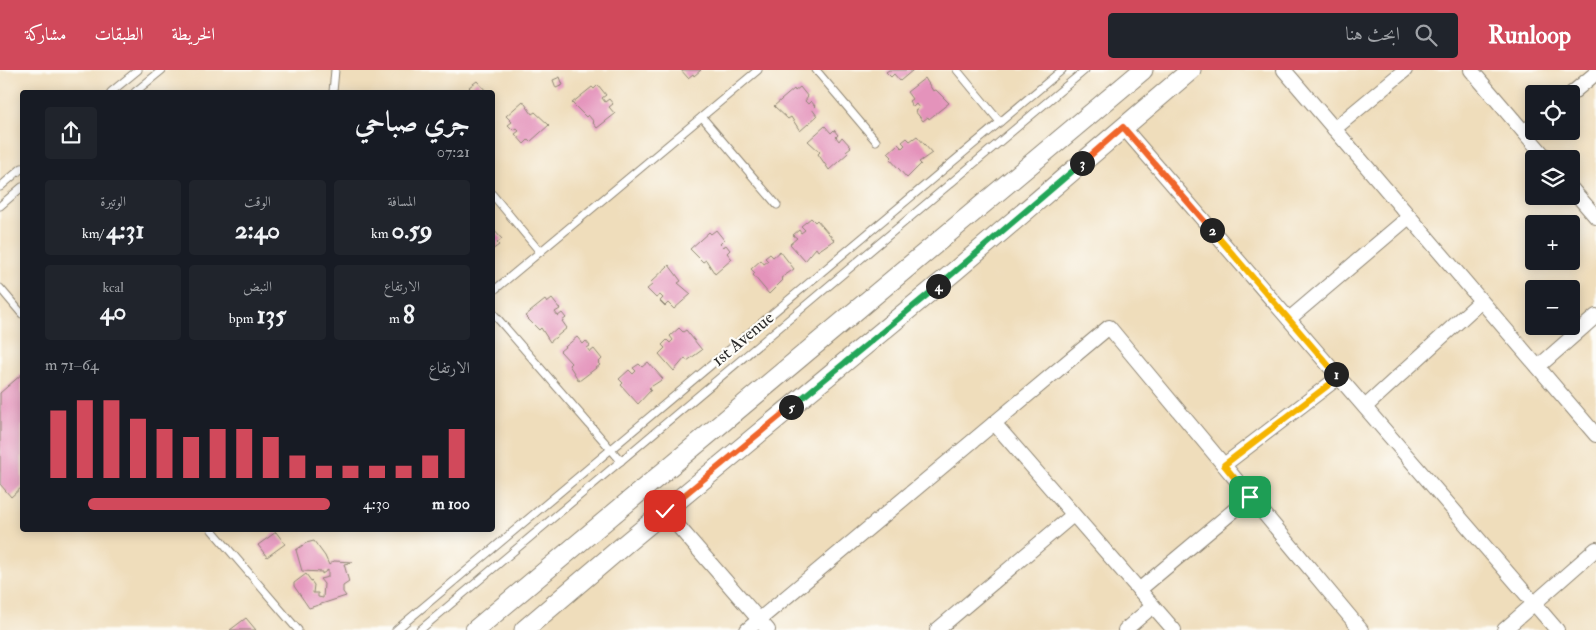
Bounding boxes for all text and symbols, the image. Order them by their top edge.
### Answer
search box [1108,13,1458,58]
text: Runloop [1488,20,1571,51]
icon: search [1412,21,1440,49]
text: ابحث هنا [1345,22,1400,46]
text: مشاركة [25,23,66,46]
text: الطبقات [94,23,143,46]
text: الخريطة [171,23,215,46]
map controls [1525,85,1580,335]
button: locate [1525,85,1580,140]
text: جري صباحي [355,105,470,140]
button: share [45,107,97,159]
text: 07:21 [437,142,470,162]
pin: 3 [1070,150,1094,176]
button: layers [1525,150,1580,205]
text: 3 [1080,155,1085,172]
text: الوتيرة [100,193,126,210]
text: الوقت [244,193,271,210]
text: المسافة [388,193,416,210]
text: 4:31 [106,215,144,246]
text: 2:40 [235,215,280,246]
text: 0.59 [392,215,433,246]
button: + [1525,215,1580,270]
pin: 2 [1200,218,1224,242]
text: 2 [1209,222,1216,239]
text: /km [82,225,106,242]
text: km [371,225,392,242]
pin: 4 [926,274,950,298]
text: النبض [243,278,272,295]
text: الارتفاع [384,278,420,295]
text: 4 [935,278,942,295]
text: kcal [102,279,124,296]
button: − [1525,280,1580,335]
text: 40 [100,296,126,327]
text: 135 [257,300,286,331]
text: 8 [403,300,415,331]
street label: 1st Avenue [707,306,779,372]
text: bpm [229,310,257,327]
text: m [389,310,403,327]
text: 64–71 m [45,355,99,375]
text: الارتفاع [428,358,470,378]
pin: 1 [1324,362,1348,386]
text: 1 [1334,366,1339,383]
pin: 5 [778,394,804,420]
text: 5 [788,399,795,416]
pin [1229,476,1271,518]
icon: arrive [1236,483,1264,511]
pin [644,490,686,532]
text: 4:30 [363,494,390,514]
text: 100 m [432,494,470,514]
icon: check [651,497,679,525]

